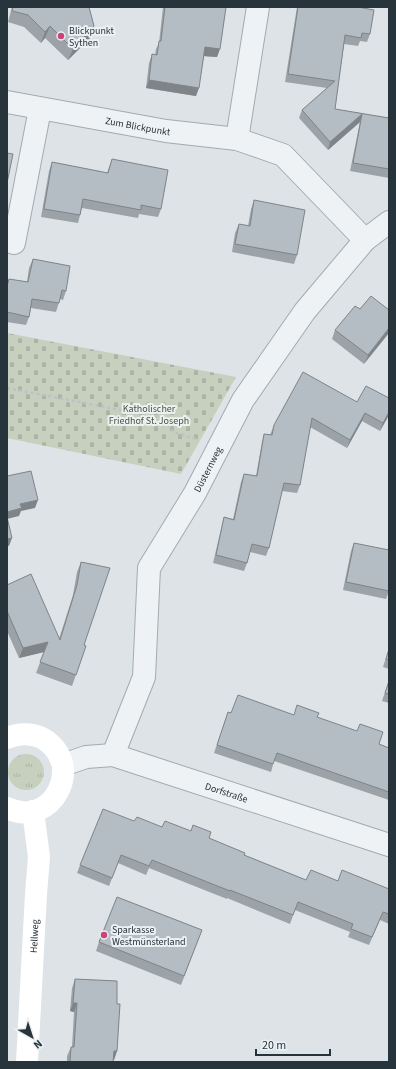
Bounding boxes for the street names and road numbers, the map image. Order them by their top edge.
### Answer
street label: Zum Blickpunkt [104,114,172,140]
street label: Düsternweg [191,444,226,495]
street label: Dorfstraße [203,779,250,807]
street label: Hellweg [27,919,43,953]

